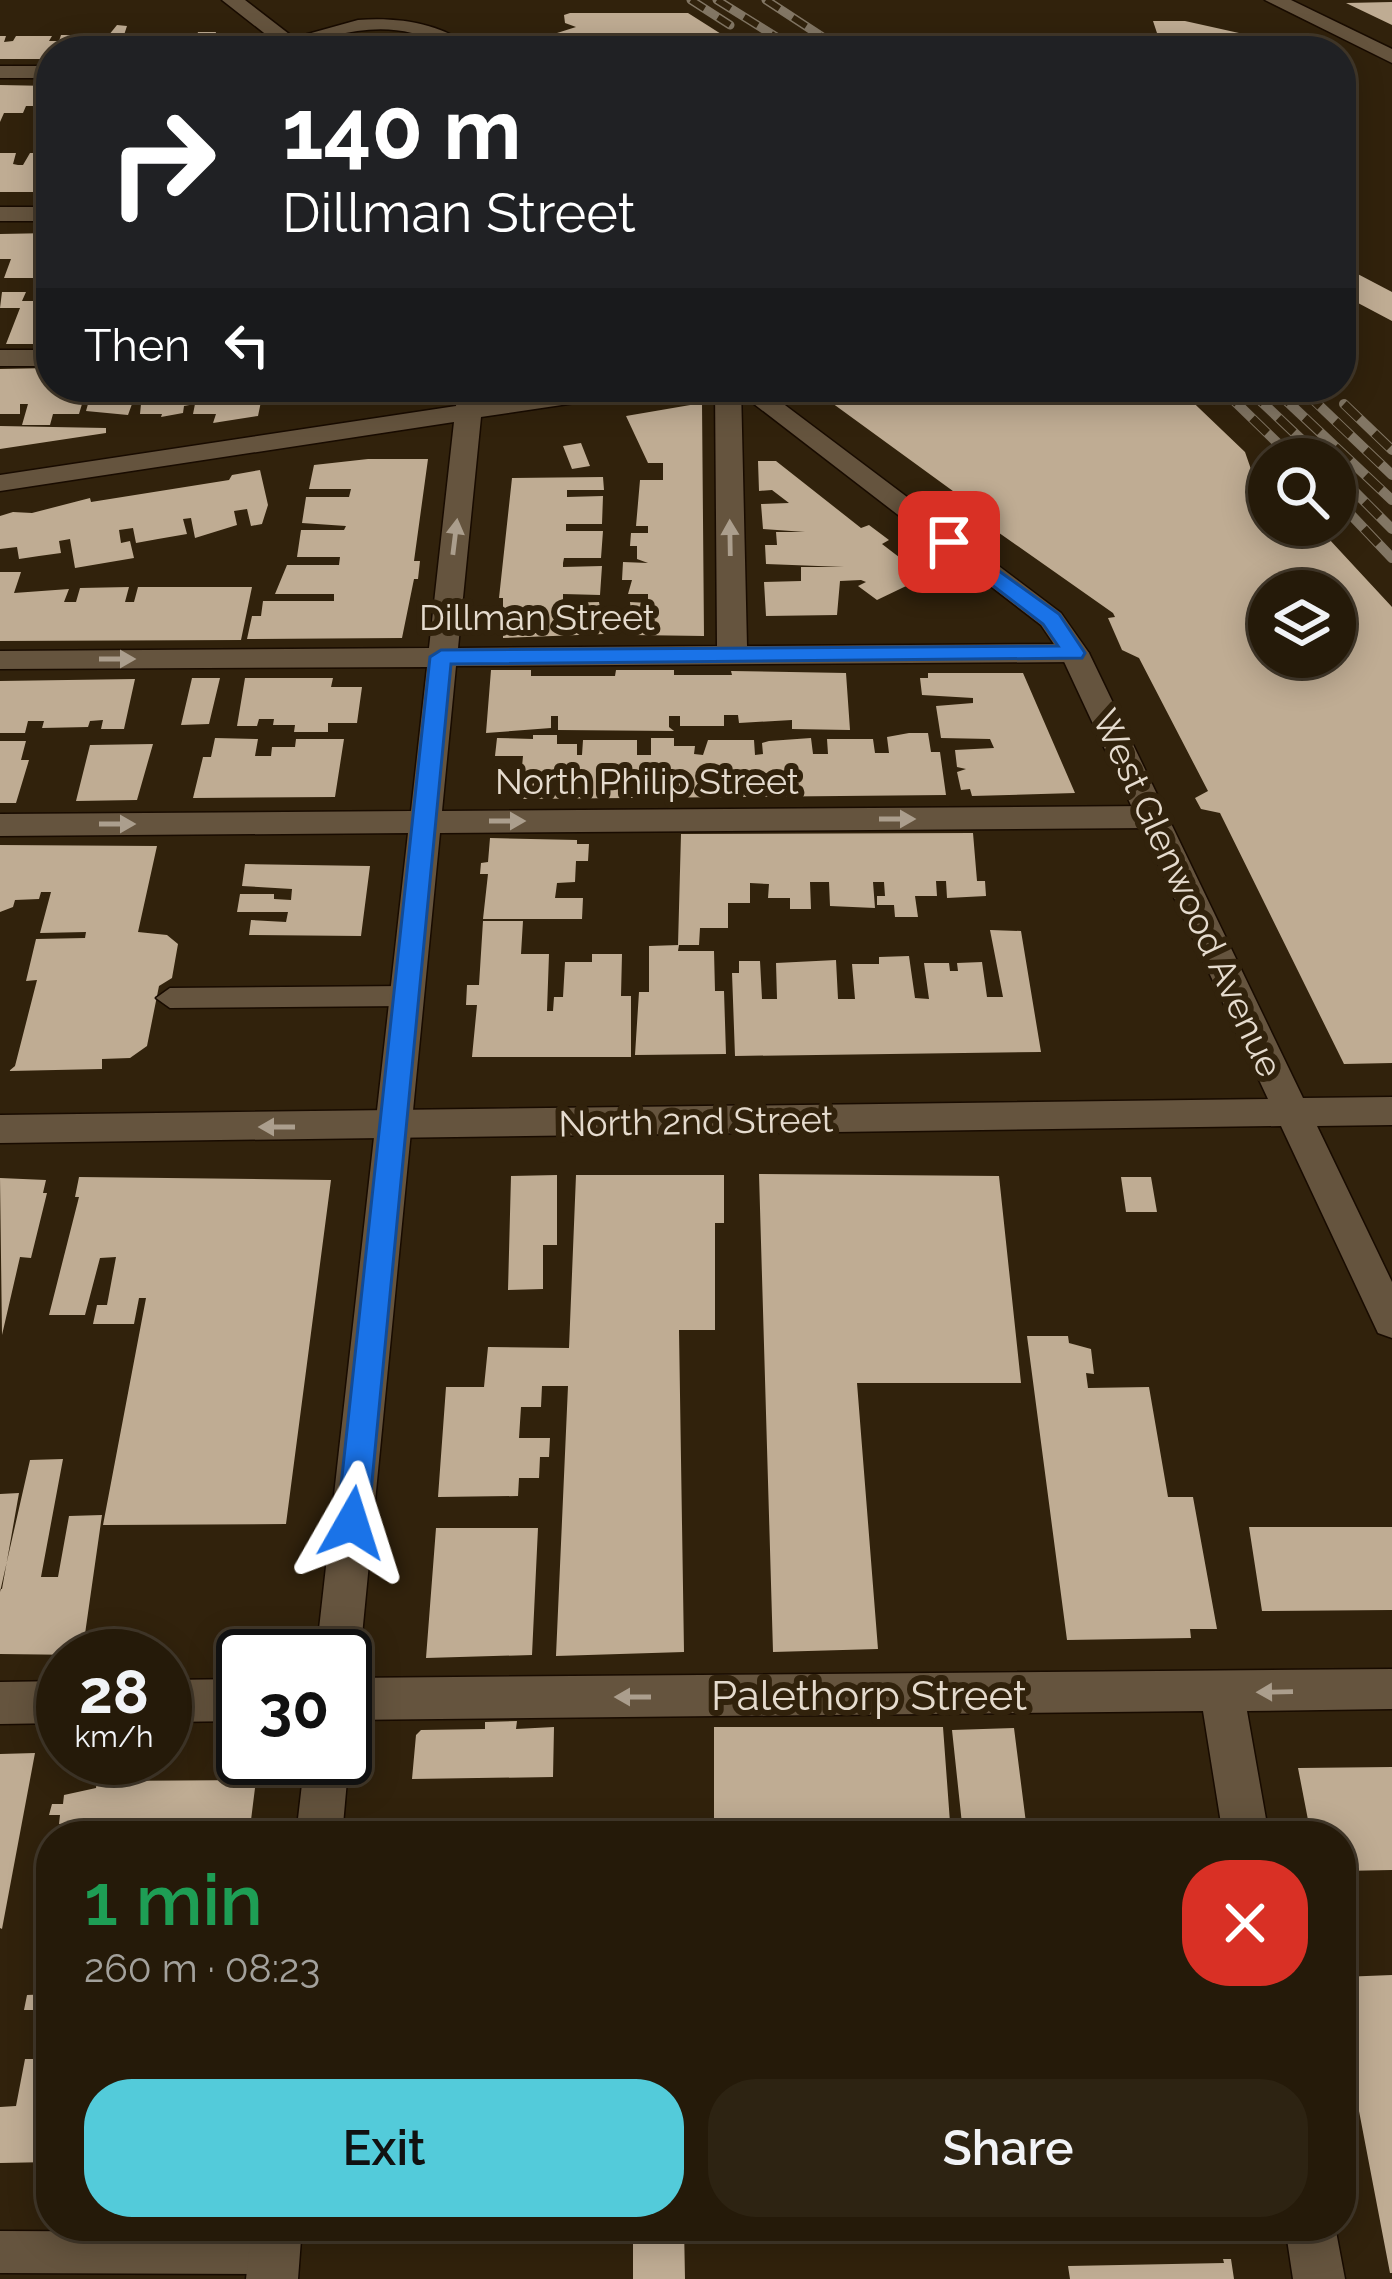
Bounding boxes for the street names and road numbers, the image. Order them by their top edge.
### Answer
street label: Dillman Street [419,596,655,638]
street label: West Glenwood Avenue [1084,703,1292,1083]
street label: North Philip Street [495,760,799,802]
street label: North 2nd Street [558,1098,834,1144]
street label: Palethorp Street [711,1671,1027,1720]

